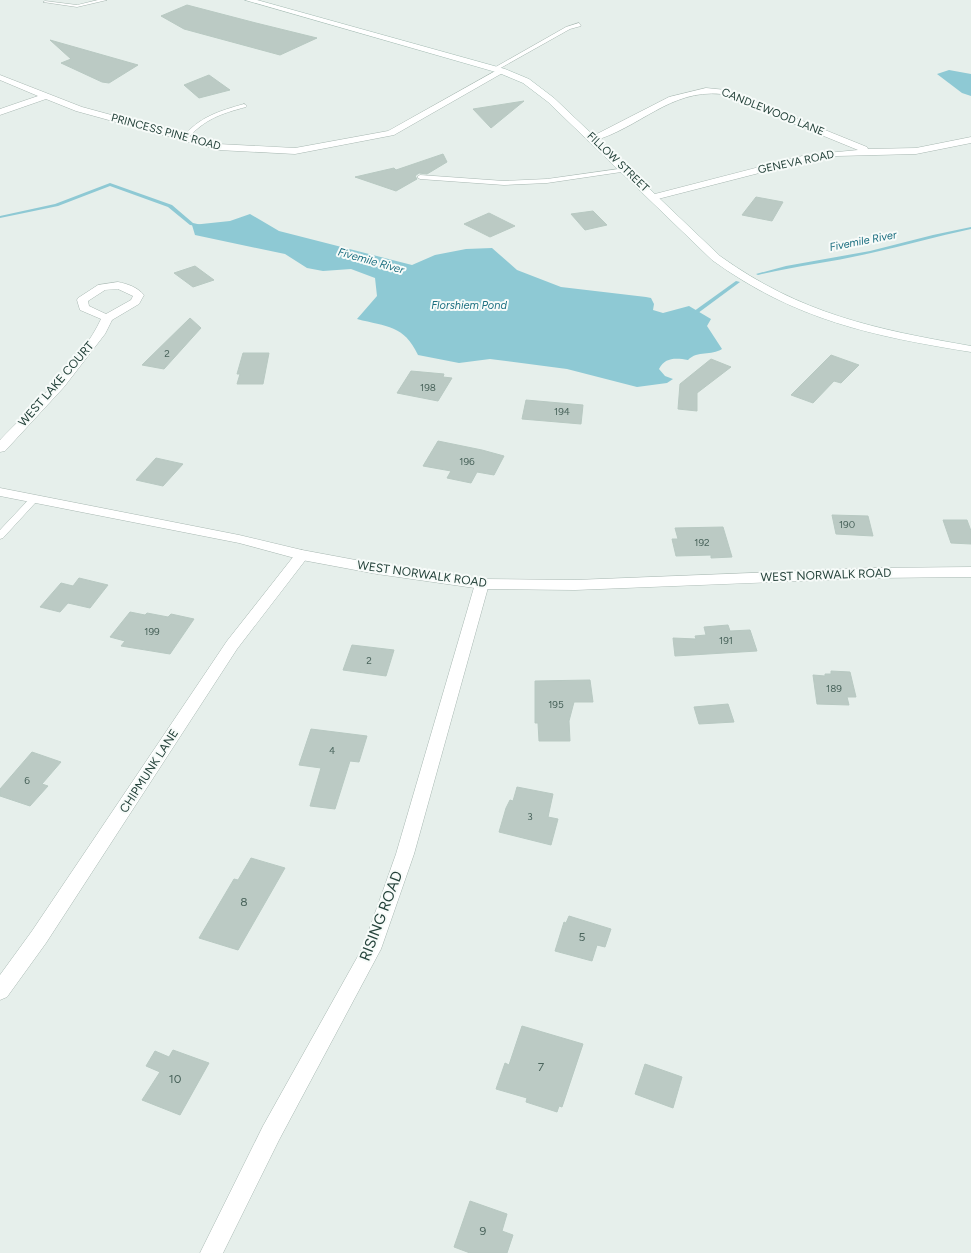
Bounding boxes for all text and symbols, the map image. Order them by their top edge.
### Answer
street label: CANDLEWOOD LANE [720,85,826,139]
street label: PRINCESS PINE ROAD [110,111,223,153]
street label: FILLOW STREET [584,129,652,195]
street label: GENEVA ROAD [757,147,836,176]
water label: Fivemile River [828,228,899,254]
water label: Fivemile River [337,245,407,277]
water label: Florshiem Pond [431,299,507,312]
street label: WEST LAKE COURT [15,338,97,429]
house number: 2 [164,347,170,360]
house number: 198 [420,381,436,394]
house number: 194 [554,405,570,418]
house number: 196 [459,455,475,468]
house number: 190 [839,518,855,531]
house number: 192 [694,536,710,549]
street label: WEST NORWALK ROAD [356,558,488,590]
street label: WEST NORWALK ROAD [760,566,892,584]
house number: 199 [144,625,160,638]
house number: 191 [719,634,733,647]
house number: 2 [366,654,372,667]
house number: 189 [826,682,842,695]
house number: 195 [548,698,564,711]
street label: CHIPMUNK LANE [117,727,181,815]
house number: 4 [329,744,335,757]
house number: 6 [24,774,30,787]
house number: 3 [527,810,533,823]
street label: RISING ROAD [356,868,406,964]
house number: 8 [240,895,248,909]
house number: 5 [579,930,586,944]
house number: 7 [538,1060,545,1074]
house number: 10 [169,1072,182,1086]
house number: 9 [480,1224,487,1238]

